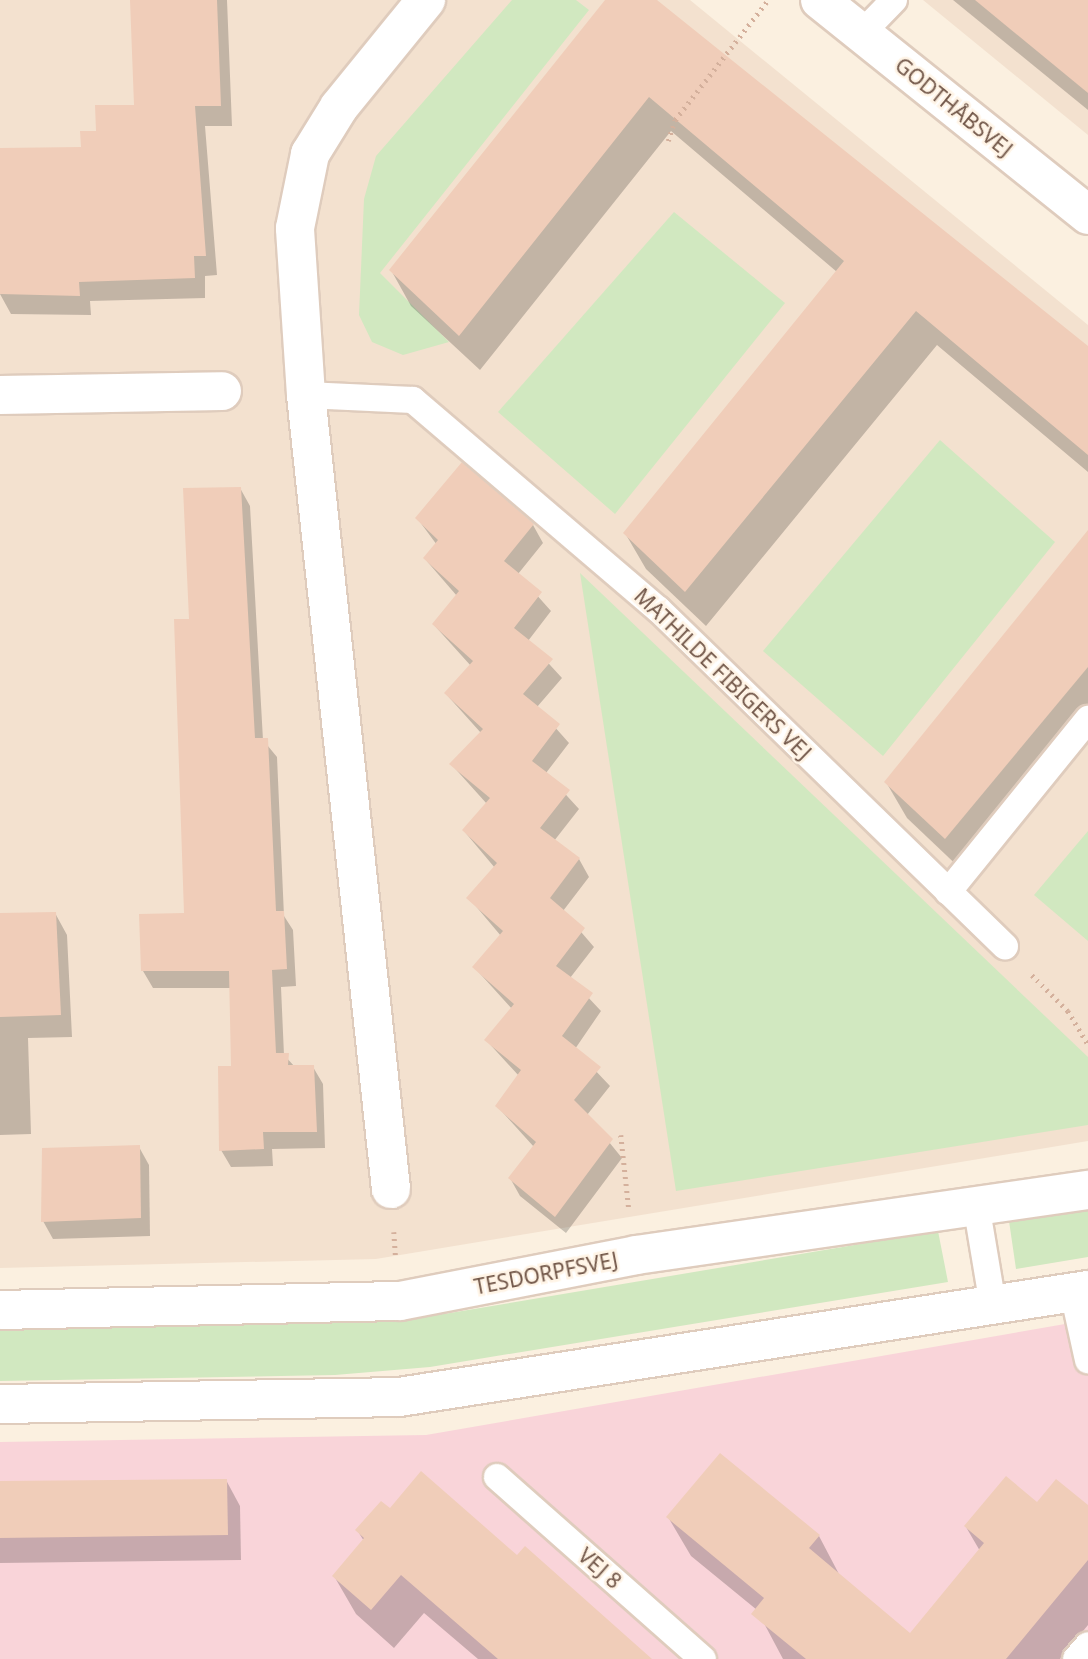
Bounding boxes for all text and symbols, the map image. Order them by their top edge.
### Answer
street label: GODTHÅBSVEJ [890,52,1018,162]
street label: MATHILDE FIBIGERS VEJ [629,583,817,765]
street label: TESDORPFSVEJ [472,1247,620,1299]
street label: VEJ 8 [573,1543,627,1593]

